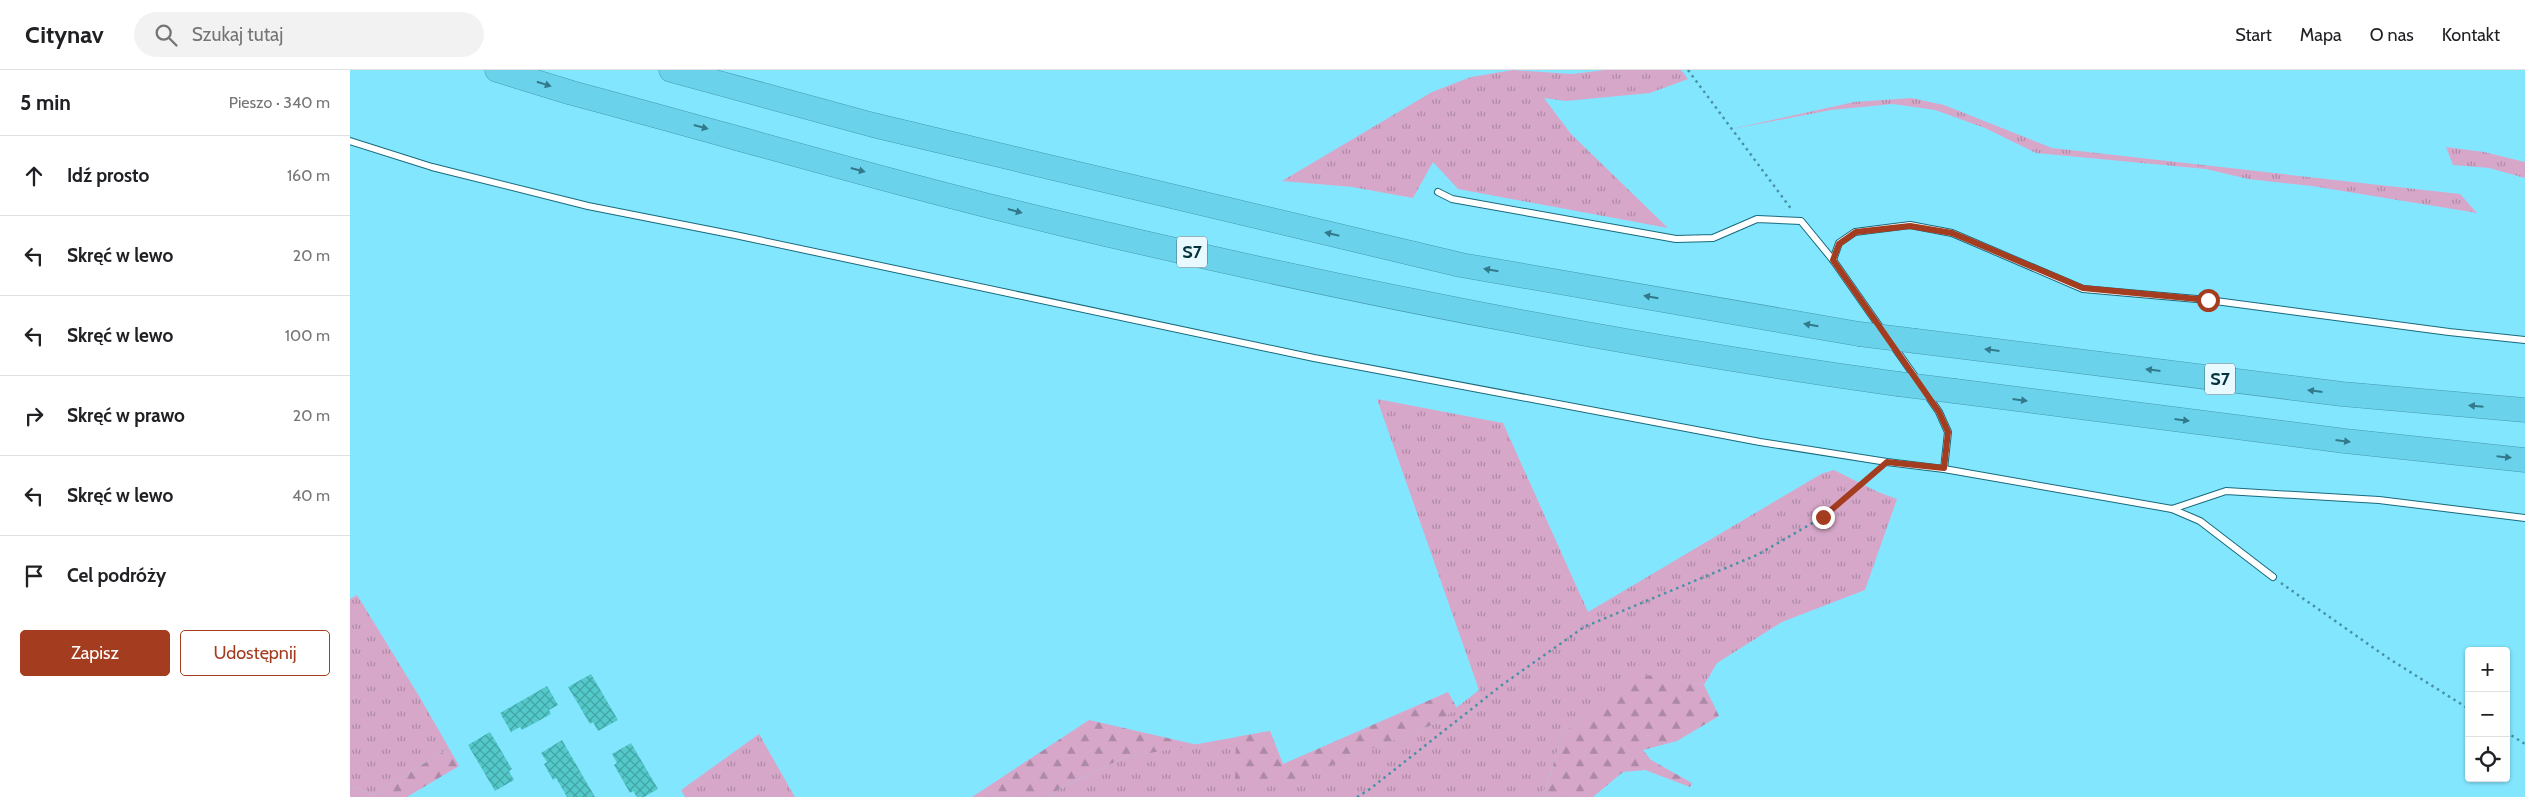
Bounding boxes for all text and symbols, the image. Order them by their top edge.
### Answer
search box [134,12,484,57]
text: Citynav [25,20,104,49]
icon: search [152,21,180,49]
text: Szukaj tutaj [192,23,283,46]
text: Start [2235,24,2272,46]
text: Mapa [2300,24,2342,46]
text: O nas [2370,24,2414,46]
text: Kontakt [2442,24,2500,46]
one-way arrow [537,81,552,89]
text: 5 min [20,90,71,115]
text: Pieszo · 340 m [229,93,330,112]
one-way arrow [693,124,708,132]
icon: ahead [20,162,48,190]
text: Idź prosto [67,164,149,187]
text: 160 m [287,166,330,185]
one-way arrow [850,166,865,174]
one-way arrow [1007,207,1022,215]
one-way arrow [1325,230,1340,238]
road number: S7 [1177,236,1207,268]
icon: left [20,242,48,270]
text: Skręć w lewo [67,244,173,267]
text: 20 m [293,246,330,265]
one-way arrow [1482,265,1498,273]
route start [2197,289,2220,312]
one-way arrow [1642,293,1658,301]
one-way arrow [1802,320,1818,328]
icon: left [20,322,48,350]
text: Skręć w lewo [67,324,173,347]
text: 100 m [285,326,330,345]
one-way arrow [1984,346,2000,354]
road number: S7 [2205,364,2235,394]
one-way arrow [2145,366,2161,374]
one-way arrow [2306,386,2322,394]
one-way arrow [2013,396,2029,404]
one-way arrow [2468,401,2484,409]
icon: right [20,402,48,430]
text: Skręć w prawo [67,404,185,427]
text: 20 m [293,406,330,425]
one-way arrow [2174,417,2190,425]
one-way arrow [2335,437,2351,445]
one-way arrow [2497,454,2513,462]
icon: left [20,482,48,510]
text: Skręć w lewo [67,484,173,507]
text: 40 m [292,486,330,505]
route end [1812,506,1835,529]
icon: arrive [20,562,48,590]
text: Cel podróży [67,564,166,587]
button: Zapisz [20,630,170,676]
button: Udostępnij [180,630,330,676]
map controls [2465,647,2510,782]
button: + [2465,647,2510,692]
button: − [2465,692,2510,737]
button: locate [2465,737,2510,782]

